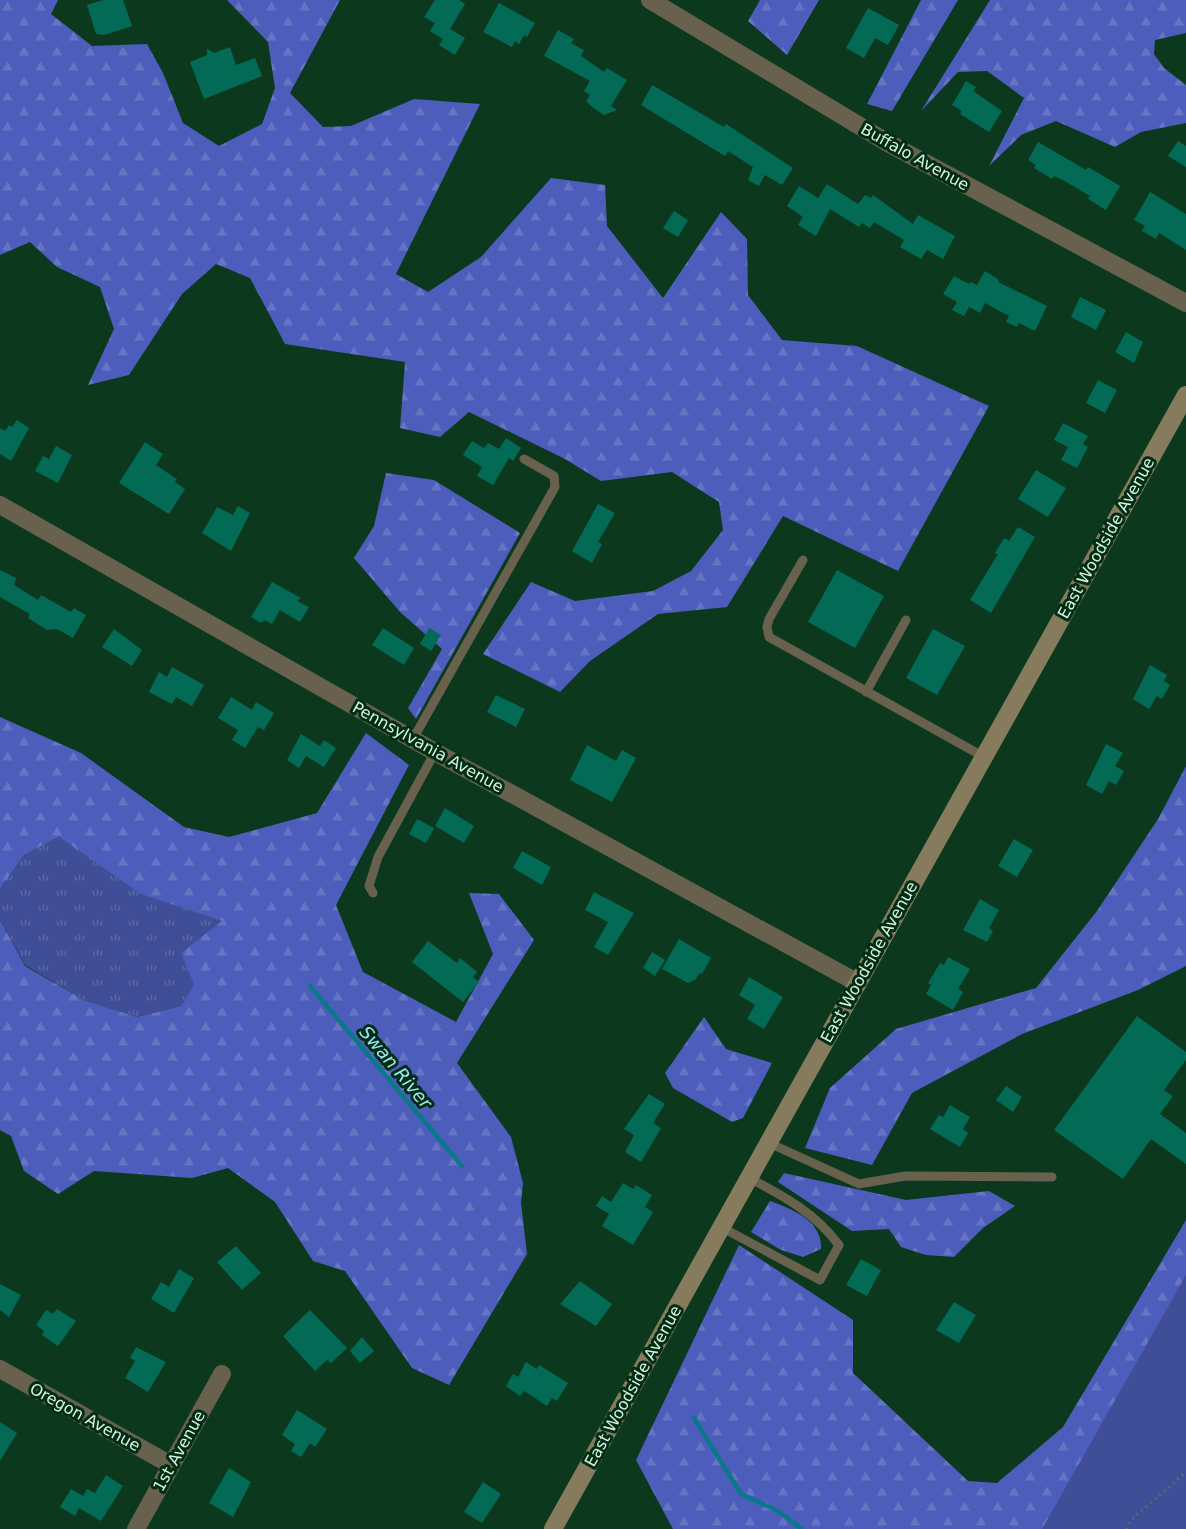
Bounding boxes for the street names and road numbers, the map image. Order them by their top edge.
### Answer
street label: Buffalo Avenue [858,119,972,195]
street label: East Woodside Avenue [1054,454,1158,622]
street label: Pennsylvania Avenue [349,698,507,796]
street label: East Woodside Avenue [817,878,921,1046]
street label: East Woodside Avenue [581,1302,685,1470]
street label: Oregon Avenue [26,1379,144,1455]
street label: 1st Avenue [149,1407,209,1495]

